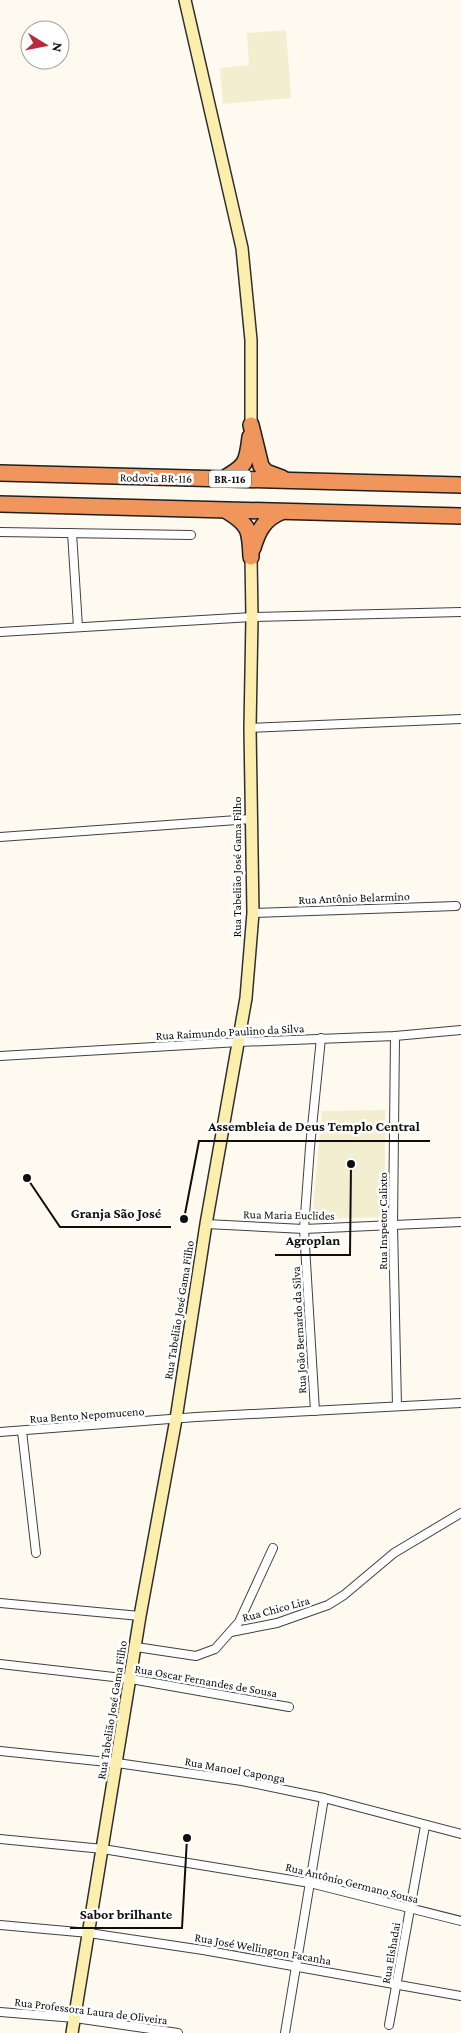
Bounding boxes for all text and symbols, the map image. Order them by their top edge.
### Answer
north arrow [20,20,70,70]
text: N [49,41,67,54]
street label: Rodovia BR-116 [120,470,192,486]
road number: BR-116 [209,470,251,488]
street label: Rua Tabelião José Gama Filho [230,797,244,937]
street label: Rua Antônio Belarmino [298,889,410,907]
street label: Rua Raimundo Paulino da Silva [155,1021,305,1043]
callout: Assembleia de Deus Templo Central [199,1112,430,1141]
text: Assembleia de Deus Templo Central [207,1118,420,1134]
street label: Rua Inspetor Calixto [376,1172,390,1270]
callout: Granja São José [60,1198,171,1227]
text: Granja São José [71,1205,162,1222]
street label: Rua Maria Euclides [243,1207,335,1223]
callout: Agroplan [275,1226,350,1255]
text: Agroplan [285,1232,340,1248]
street label: Rua Tabelião José Gama Filho [161,1239,197,1381]
street label: Rua João Bernardo da Silva [289,1265,309,1394]
street label: Rua Bento Nepomuceno [29,1404,145,1426]
street label: Rua Chico Lira [241,1593,312,1625]
street label: Rua Tabelião José Gama Filho [94,1639,130,1781]
street label: Rua Oscar Fernandes de Sousa [134,1662,279,1701]
street label: Rua Manoel Caponga [184,1754,287,1786]
street label: Rua Antônio Germano Sousa [284,1860,420,1906]
callout: Sabor brilhante [70,1899,182,1928]
text: Sabor brilhante [80,1906,173,1922]
street label: Rua Elshadai [379,1921,403,1985]
street label: Rua José Wellington Facanha [194,1930,333,1968]
street label: Rua Professora Laura de Oliveira [14,1995,169,2027]

